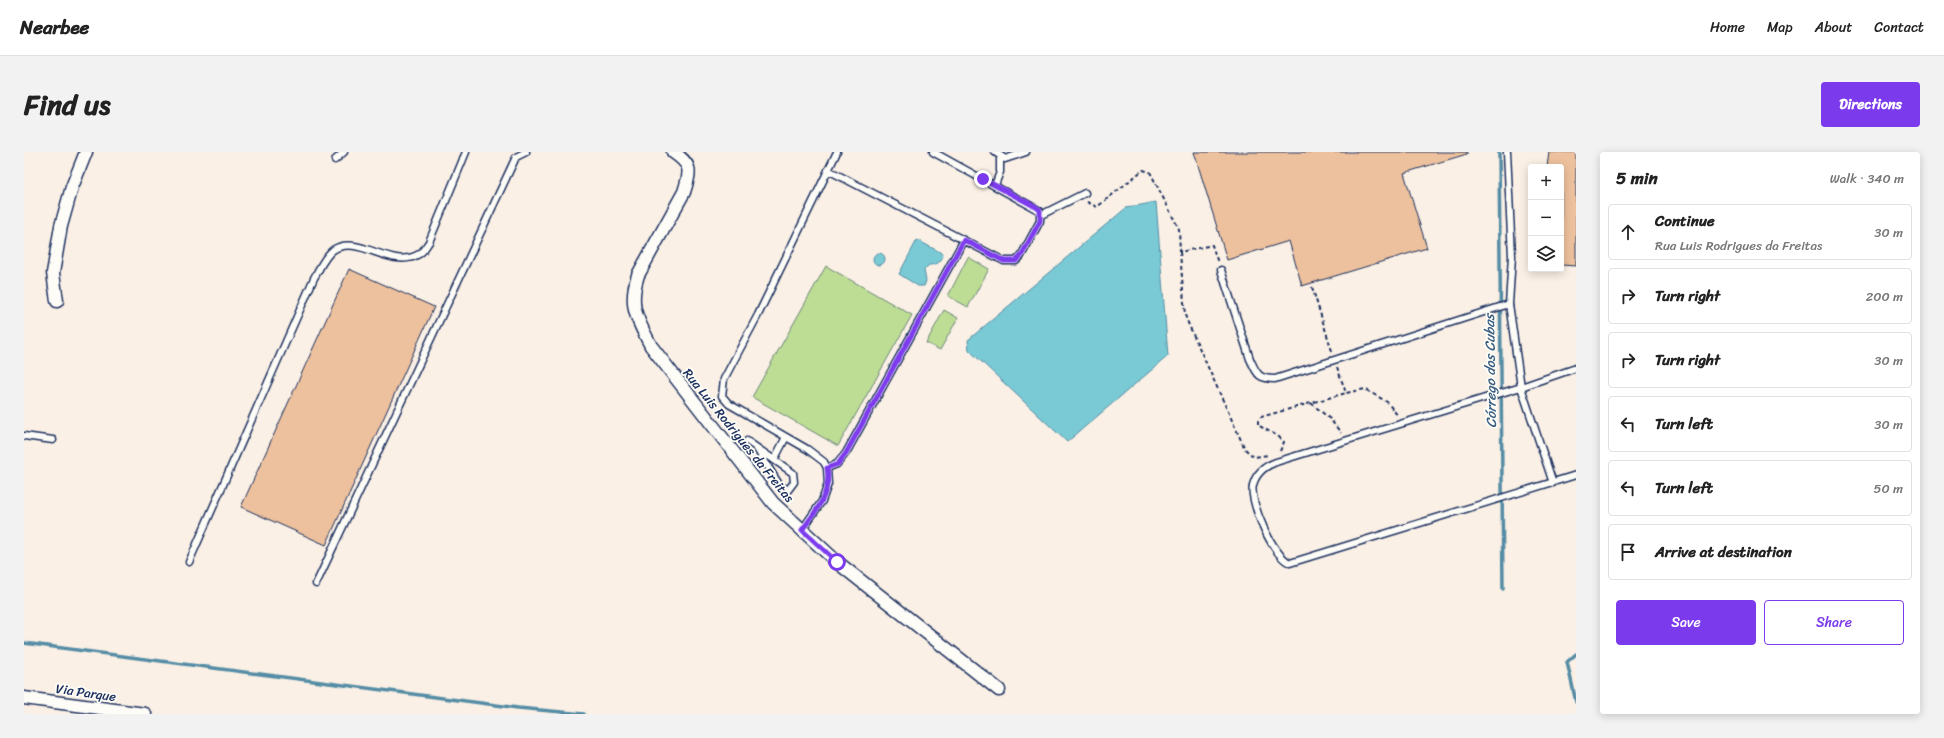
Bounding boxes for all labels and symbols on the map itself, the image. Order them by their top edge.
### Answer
route end [974,170,992,188]
water label: Córrego dos Cubas [1477,311,1504,428]
street label: Rua Luis Rodrigues da Freitas [677,363,801,508]
route start [828,553,846,571]
street label: Via Parque [54,677,118,708]

